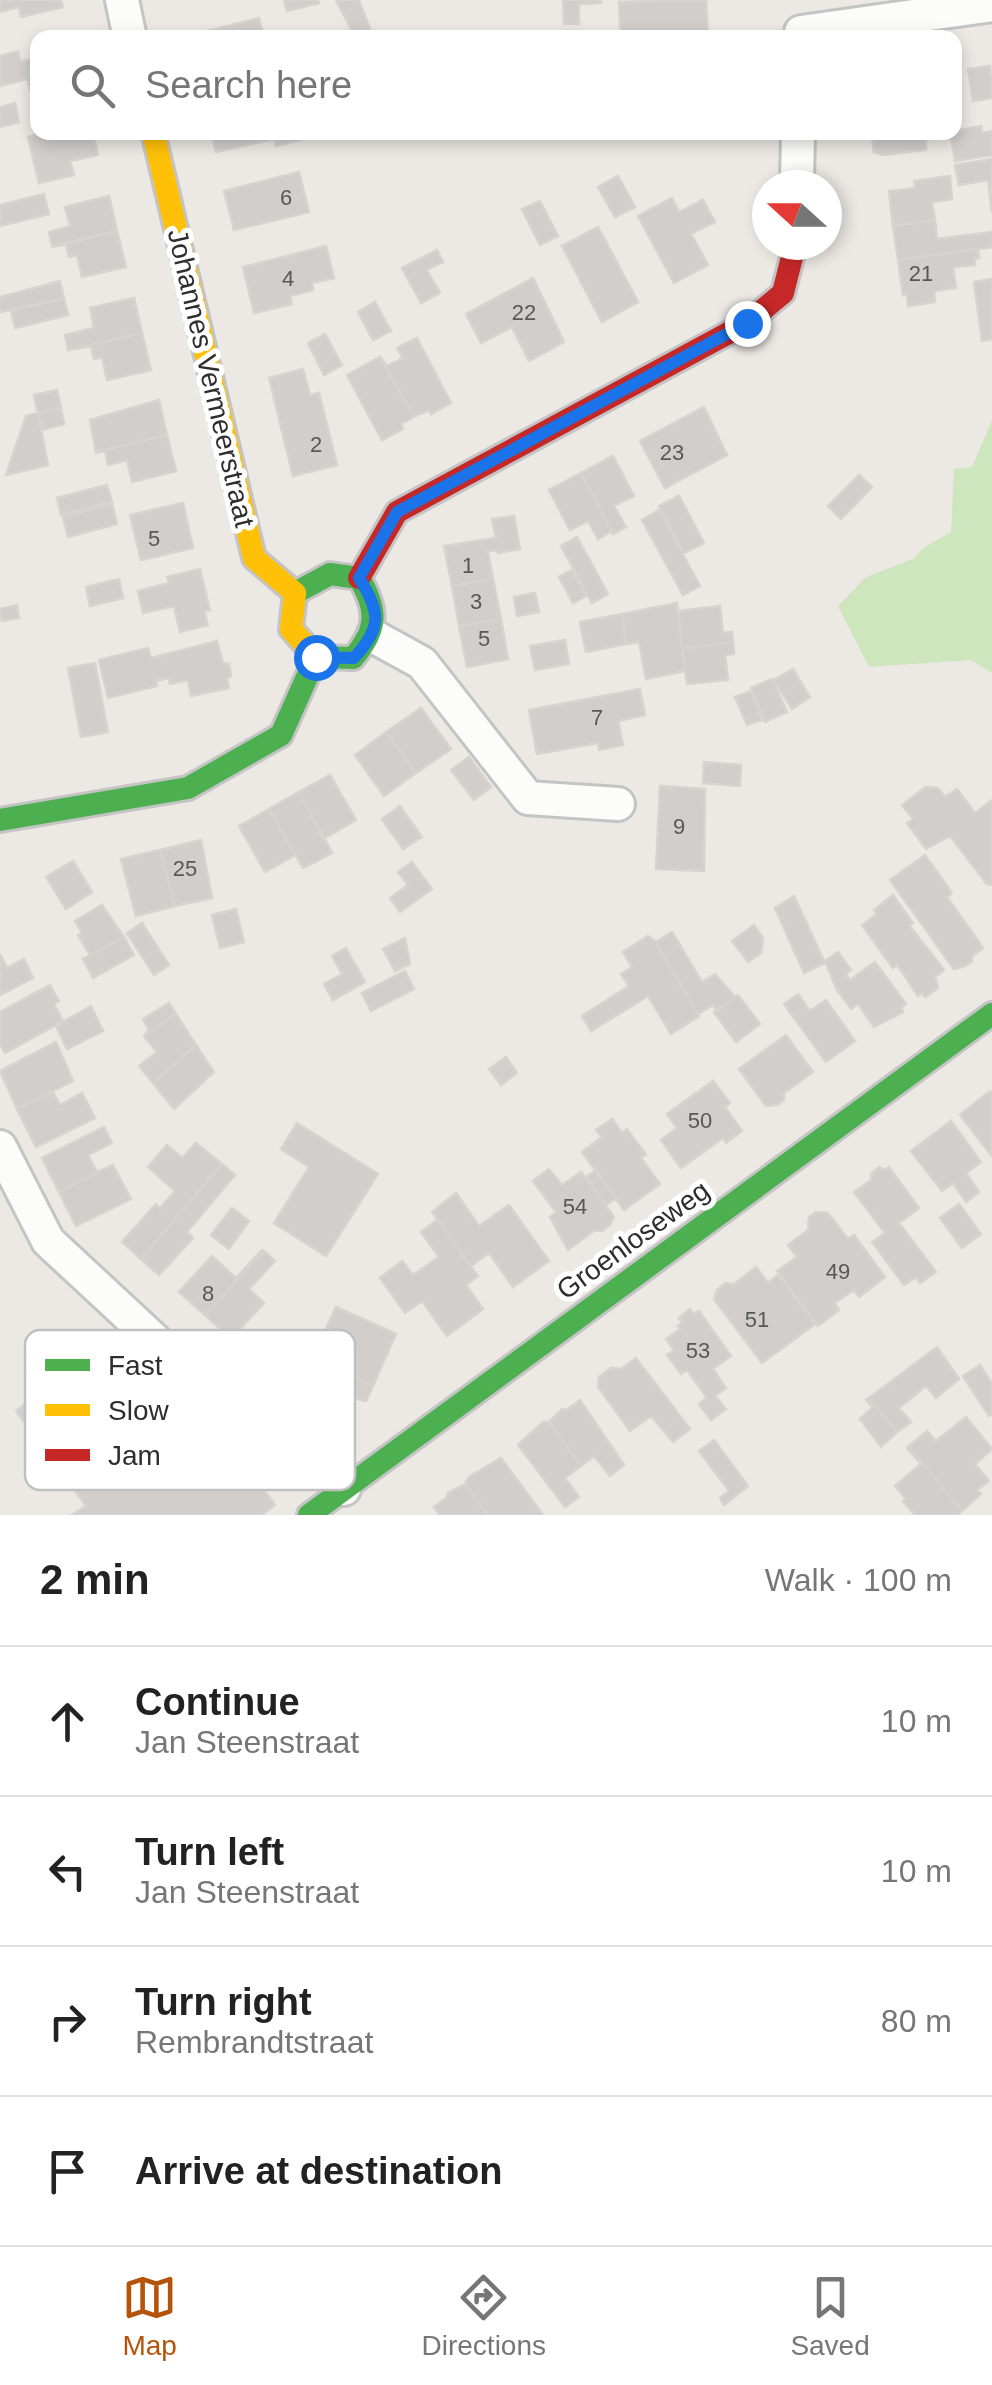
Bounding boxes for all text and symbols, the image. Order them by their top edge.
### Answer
search box [30,30,962,140]
icon: search [65,58,120,113]
text: Search here [145,64,352,106]
north arrow [752,170,842,260]
house number: 6 [280,185,292,210]
street label: Johannes Vermeerstraat [162,226,260,530]
house number: 21 [909,261,933,286]
house number: 4 [282,266,294,291]
house number: 22 [512,300,536,325]
route end [725,301,771,347]
house number: 2 [310,432,322,457]
house number: 23 [660,440,684,465]
house number: 5 [148,526,160,551]
house number: 1 [462,553,474,578]
house number: 3 [470,589,482,614]
house number: 5 [478,626,490,651]
route start [294,635,340,681]
house number: 7 [591,705,603,730]
house number: 9 [673,814,685,839]
house number: 25 [173,856,197,881]
house number: 50 [688,1108,712,1133]
street label: Groenloseweg [551,1174,715,1306]
house number: 54 [563,1194,587,1219]
house number: 49 [826,1259,850,1284]
house number: 8 [202,1281,214,1306]
house number: 51 [745,1307,769,1332]
legend [25,1330,355,1490]
house number: 53 [686,1338,710,1363]
text: Fast [108,1350,163,1381]
text: Slow [108,1395,169,1426]
text: Jam [108,1440,161,1471]
text: 2 min [40,1556,150,1603]
text: Walk · 100 m [765,1562,952,1598]
text: Continue [135,1681,300,1723]
icon: ahead [40,1694,95,1749]
text: 10 m [881,1703,952,1739]
text: Jan Steenstraat [135,1724,359,1760]
text: Turn left [135,1831,284,1873]
icon: left [40,1844,95,1899]
text: 10 m [881,1853,952,1889]
text: Jan Steenstraat [135,1874,359,1910]
text: Turn right [135,1981,312,2023]
icon: right [40,1994,95,2049]
text: 80 m [881,2003,952,2039]
text: Rembrandtstraat [135,2024,373,2060]
icon: arrive [40,2144,95,2199]
text: Arrive at destination [135,2150,502,2192]
tab: Map [122,2270,177,2362]
tab: Directions [422,2270,546,2362]
tab: Saved [790,2270,870,2362]

